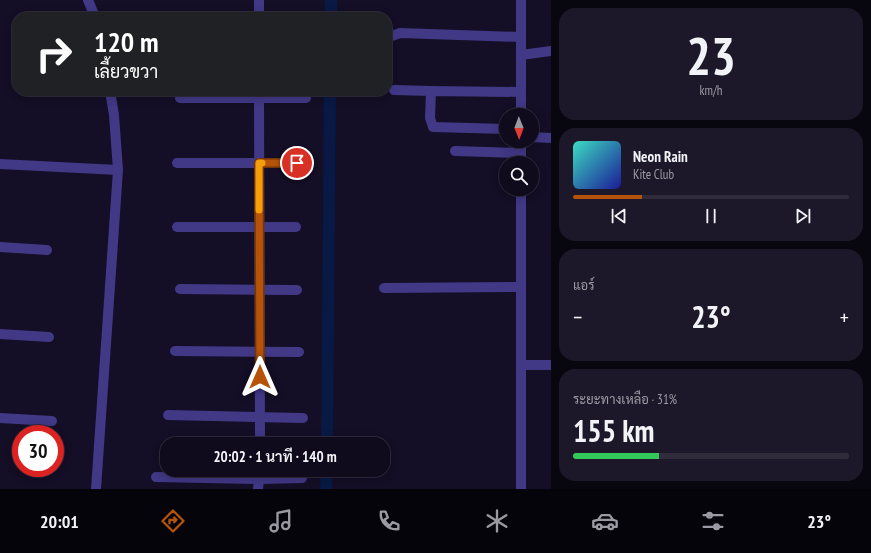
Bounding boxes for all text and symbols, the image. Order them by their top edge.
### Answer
text: 23 [686,22,736,89]
text: 120 m [94,23,158,60]
icon: right [28,28,80,80]
text: เลี้ยวขวา [94,60,158,83]
text: km/h [699,82,723,99]
north arrow [499,108,539,148]
map controls [499,108,539,196]
pin [280,146,314,180]
text: Neon Rain [633,147,688,166]
icon: arrive [286,152,308,174]
button: search [499,156,539,196]
text: Kite Club [633,166,674,183]
icon: previous [608,205,630,227]
icon: pause [700,205,722,227]
icon: next [792,205,814,227]
text: แอร์ [573,277,594,294]
text: 23° [691,297,731,336]
text: − [573,303,582,331]
text: + [840,303,849,331]
position arrow [239,356,281,398]
text: ระยะทางเหลือ · 31% [573,391,677,408]
text: 155 km [573,411,654,450]
speed limit sign: 30 [12,425,64,477]
text: 20:02 · 1 นาที · 140 m [213,447,337,466]
icon: directions [159,507,187,535]
icon: music [267,507,295,535]
icon: phone [375,507,403,535]
icon: climate [483,507,511,535]
icon: car [591,507,619,535]
icon: filters [699,507,727,535]
text: 20:01 [40,510,79,533]
text: 23° [807,510,831,533]

